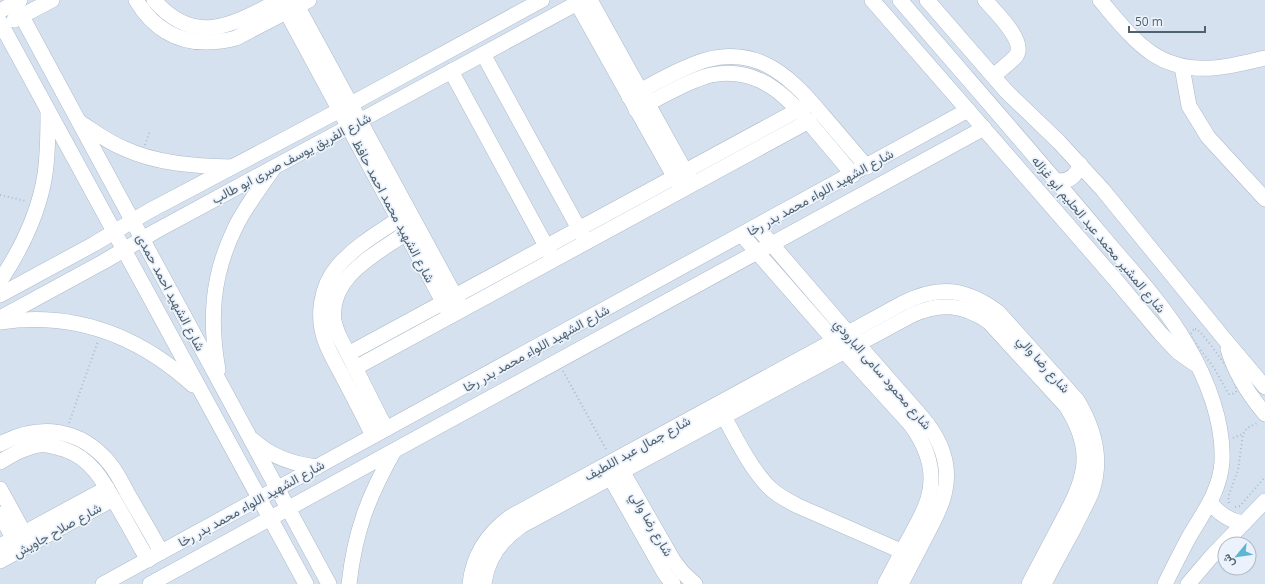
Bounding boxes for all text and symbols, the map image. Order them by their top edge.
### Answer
scale bar [1129,8,1205,34]
text: 50 m [1135,13,1163,30]
street label: شارع الفريق يوسف صبرى ابو طالب [208,108,374,209]
street label: شارع الشهيد محمد احمد حافظ [348,136,439,286]
street label: شارع الشهيد اللواء محمد بدر رخا [744,144,897,241]
street label: شارع المشير محمد عبد الحليم ابو غزاله [1027,152,1170,317]
street label: شارع الشهيد احمد حمدى [132,230,210,354]
street label: شارع الشهيد اللواء محمد بدر رخا [460,300,613,397]
street label: شارع محمود سامى البارودي [828,315,936,434]
street label: شارع رضا والي [1012,331,1075,398]
street label: شارع جمال عبد اللطيف [581,411,694,486]
street label: شارع الشهيد اللواء محمد بدر رخا [175,455,328,552]
street label: شارع رضا والي [625,488,678,561]
street label: شارع صلاح جاويش [10,498,105,563]
north arrow [1217,536,1257,576]
text: ش [1218,552,1238,571]

